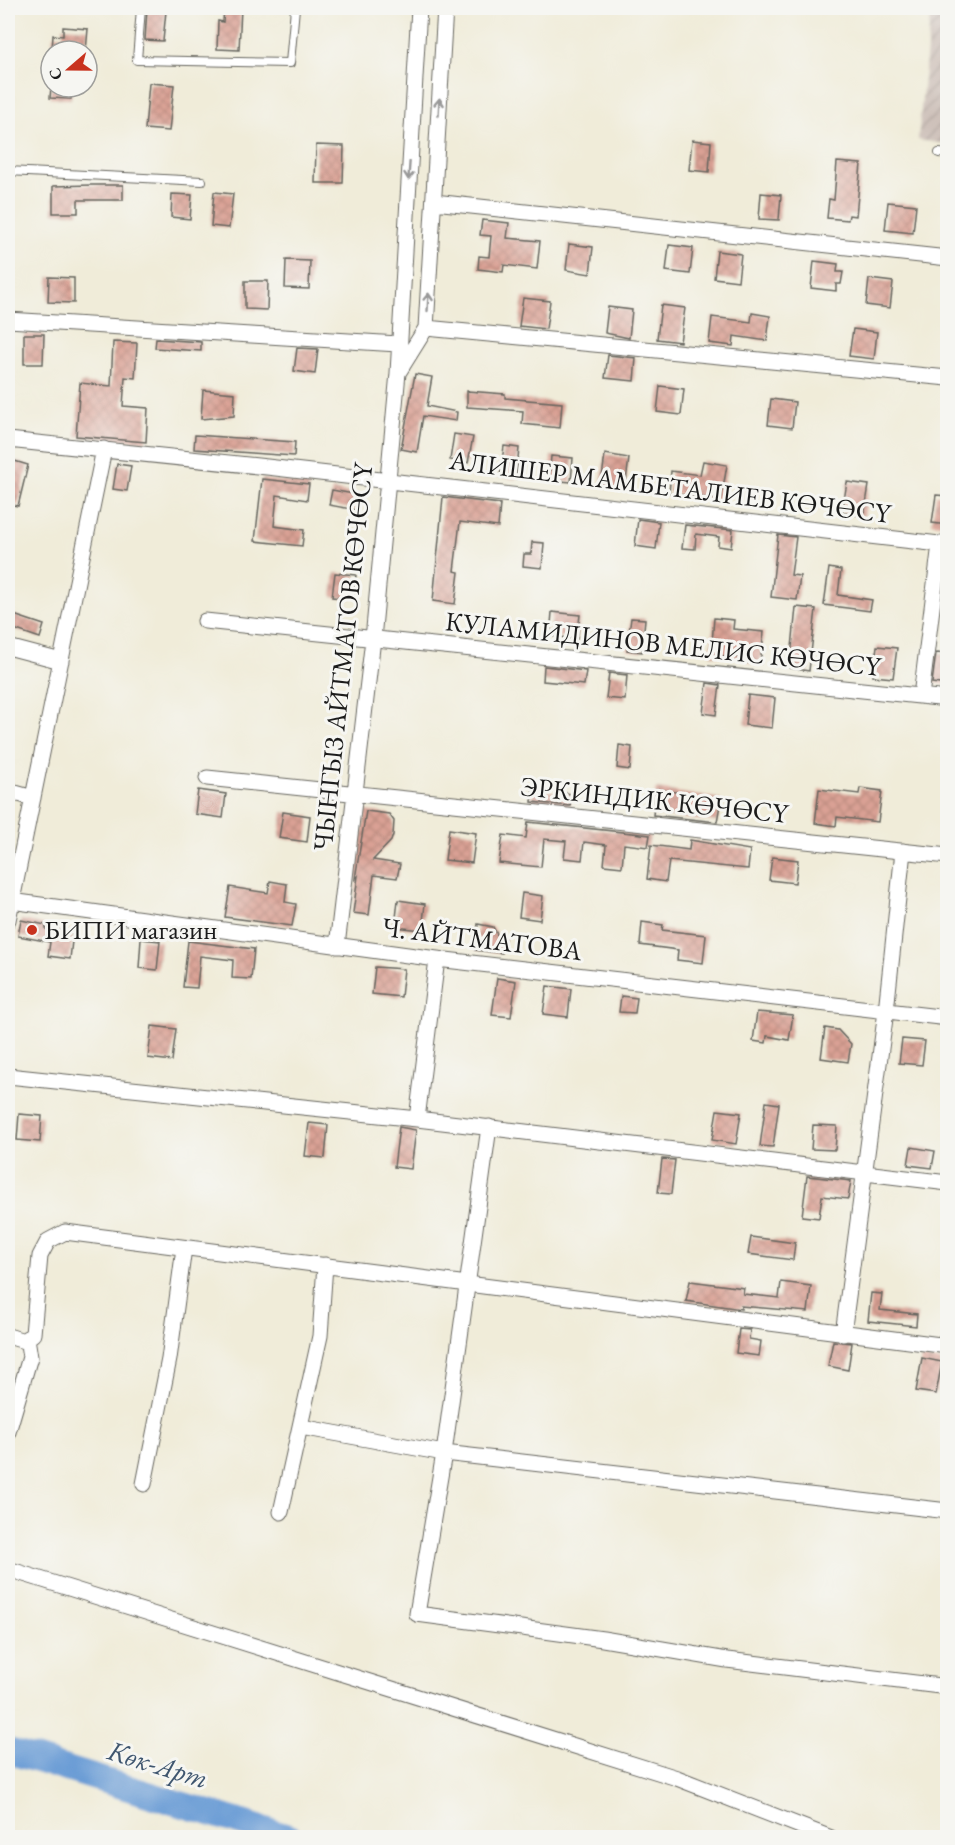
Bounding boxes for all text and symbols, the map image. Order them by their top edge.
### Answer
north arrow [39,39,99,99]
text: С [44,65,67,83]
one-way arrow [434,98,445,118]
one-way arrow [403,160,414,180]
one-way arrow [422,292,433,312]
street label: АЛИШЕР МАМБЕТАЛИЕВ КӨЧӨСҮ [446,442,894,531]
street label: ЧЫНГЫЗ АЙТМАТОВ КӨЧӨСҮ [305,460,380,853]
street label: КУЛАМИДИНОВ МЕЛИС КӨЧӨСҮ [444,603,884,684]
street label: ЭРКИНДИК КӨЧӨСҮ [519,768,791,831]
street label: Ч. АЙТМАТОВА [380,909,584,968]
place label: БИПИ магазин [44,912,217,947]
marker: БИПИ магазин [25,923,39,937]
water label: Көк-Арт [103,1732,212,1796]

